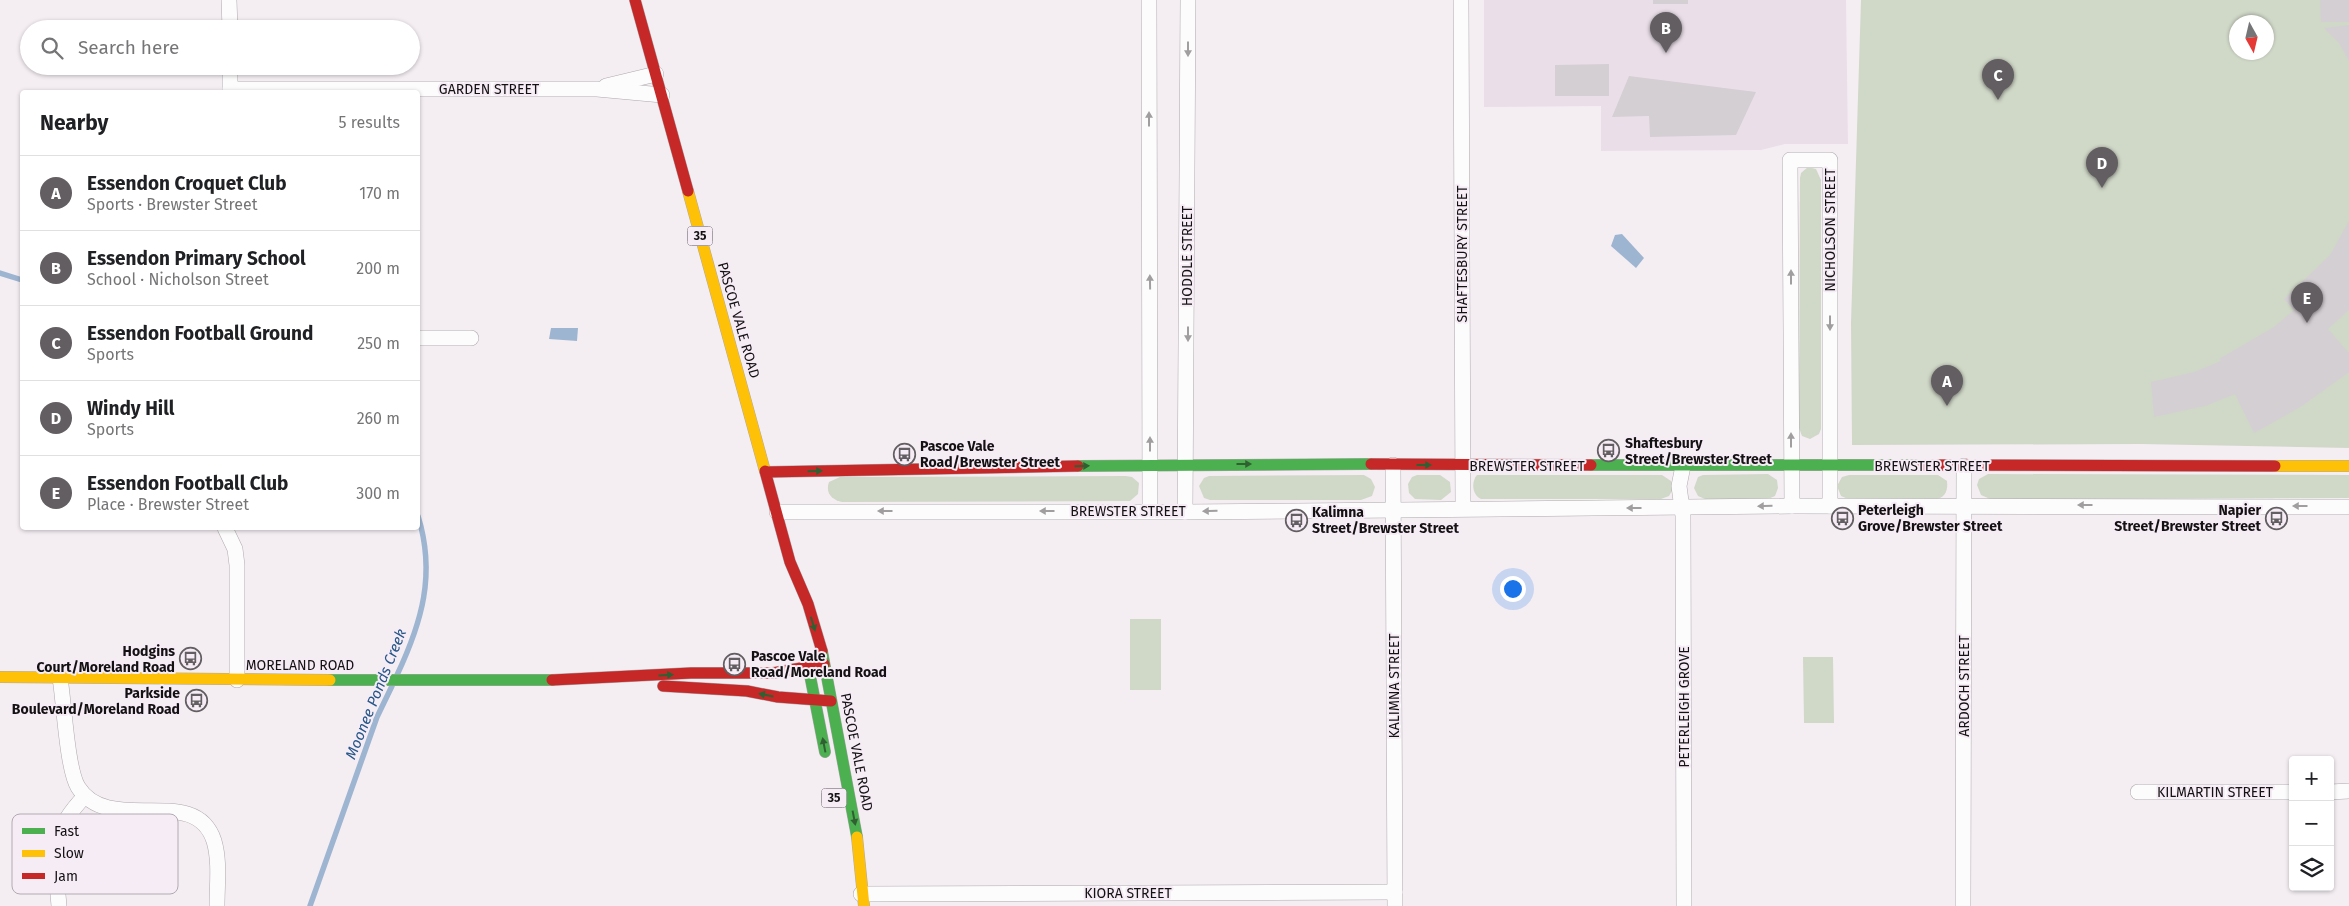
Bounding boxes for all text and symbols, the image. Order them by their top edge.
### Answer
pin: B [1650,12,1682,53]
north arrow [2229,15,2274,60]
search box [20,20,420,75]
icon: search [38,34,66,62]
text: Search here [78,36,179,59]
one-way arrow [1184,41,1192,57]
pin: C [1982,59,2014,100]
street label: GARDEN STREET [439,81,540,98]
text: Nearby [40,110,108,136]
one-way arrow [1145,111,1153,127]
text: 5 results [339,113,400,132]
pin: D [2086,147,2118,188]
street label: NICHOLSON STREET [1822,168,1839,292]
text: Essendon Croquet Club [87,172,287,195]
text: A [51,184,61,203]
text: 170 m [359,184,400,203]
street label: SHAFTESBURY STREET [1454,185,1471,322]
text: Sports · Brewster Street [87,195,257,214]
street label: HODDLE STREET [1179,205,1196,306]
road number: 35 [688,227,712,246]
text: Essendon Primary School [87,247,306,270]
text: B [51,259,61,278]
text: 200 m [356,259,400,278]
street label: PASCOE VALE ROAD [714,260,763,380]
one-way arrow [1787,269,1795,285]
text: School · Nicholson Street [87,270,269,289]
one-way arrow [1146,274,1154,290]
pin: E [2291,282,2323,323]
one-way arrow [1826,316,1834,332]
text: Essendon Football Ground [87,322,313,345]
one-way arrow [1184,326,1192,342]
text: C [51,334,61,353]
text: 250 m [357,334,400,353]
text: Sports [87,345,134,364]
pin: A [1931,365,1963,406]
text: Windy Hill [87,397,174,420]
text: D [51,409,61,428]
text: 260 m [357,409,400,428]
text: Sports [87,420,134,439]
one-way arrow [1787,432,1795,448]
place label: Shaftesbury Street/Brewster Street [1625,435,1772,468]
one-way arrow [1146,436,1154,452]
place label: Pascoe Vale Road/Brewster Street [920,438,1060,471]
bus stop icon: Shaftesbury Street/Brewster Street [1597,439,1621,463]
bus stop icon: Pascoe Vale Road/Brewster Street [892,442,916,466]
street label: BREWSTER STREET [1469,458,1585,475]
street label: BREWSTER STREET [1874,458,1990,475]
one-way arrow [1237,461,1253,469]
one-way arrow [1417,461,1433,469]
one-way arrow [1074,462,1090,470]
one-way arrow [807,467,823,475]
text: Essendon Football Club [87,472,288,495]
text: E [52,484,60,503]
text: 300 m [356,484,400,503]
text: Place · Brewster Street [87,495,249,514]
one-way arrow [2077,501,2093,509]
one-way arrow [1757,502,1773,510]
place label: Peterleigh Grove/Brewster Street [1858,502,2003,535]
place label: Napier Street/Brewster Street [2114,502,2262,535]
one-way arrow [2292,502,2308,510]
street label: BREWSTER STREET [1070,503,1186,520]
place label: Kalimna Street/Brewster Street [1312,504,1459,537]
one-way arrow [1626,504,1642,512]
bus stop icon: Peterleigh Grove/Brewster Street [1830,506,1854,530]
bus stop icon: Napier Street/Brewster Street [2265,506,2289,530]
one-way arrow [876,507,892,515]
one-way arrow [1039,507,1055,515]
one-way arrow [1201,507,1217,515]
bus stop icon: Kalimna Street/Brewster Street [1284,508,1308,532]
your location [1500,576,1526,602]
one-way arrow [810,617,818,632]
water label: Moonee Ponds Creek [342,626,410,762]
street label: KALIMNA STREET [1386,633,1403,738]
street label: ARDOCH STREET [1956,634,1973,737]
place label: Hodgins Court/Moreland Road [37,643,175,676]
street label: PETERLEIGH GROVE [1676,646,1693,768]
bus stop icon: Hodgins Court/Moreland Road [179,647,203,671]
place label: Pascoe Vale Road/Moreland Road [751,648,887,681]
bus stop icon: Pascoe Vale Road/Moreland Road [723,652,747,676]
street label: MORELAND ROAD [246,657,354,674]
one-way arrow [659,671,675,679]
place label: Parkside Boulevard/Moreland Road [12,685,180,718]
bus stop icon: Parkside Boulevard/Moreland Road [184,689,208,713]
one-way arrow [759,691,774,699]
street label: PASCOE VALE ROAD [837,692,876,813]
one-way arrow [819,737,827,753]
map controls [2289,756,2334,891]
button: + [2289,756,2334,801]
street label: KILMARTIN STREET [2157,784,2274,801]
road number: 35 [822,788,846,808]
button: − [2289,801,2334,846]
one-way arrow [850,811,858,826]
legend [12,814,178,894]
text: Fast [54,823,80,840]
text: Slow [54,845,84,862]
button: layers [2289,846,2334,891]
text: Jam [54,868,78,885]
street label: KIORA STREET [1084,885,1173,902]

